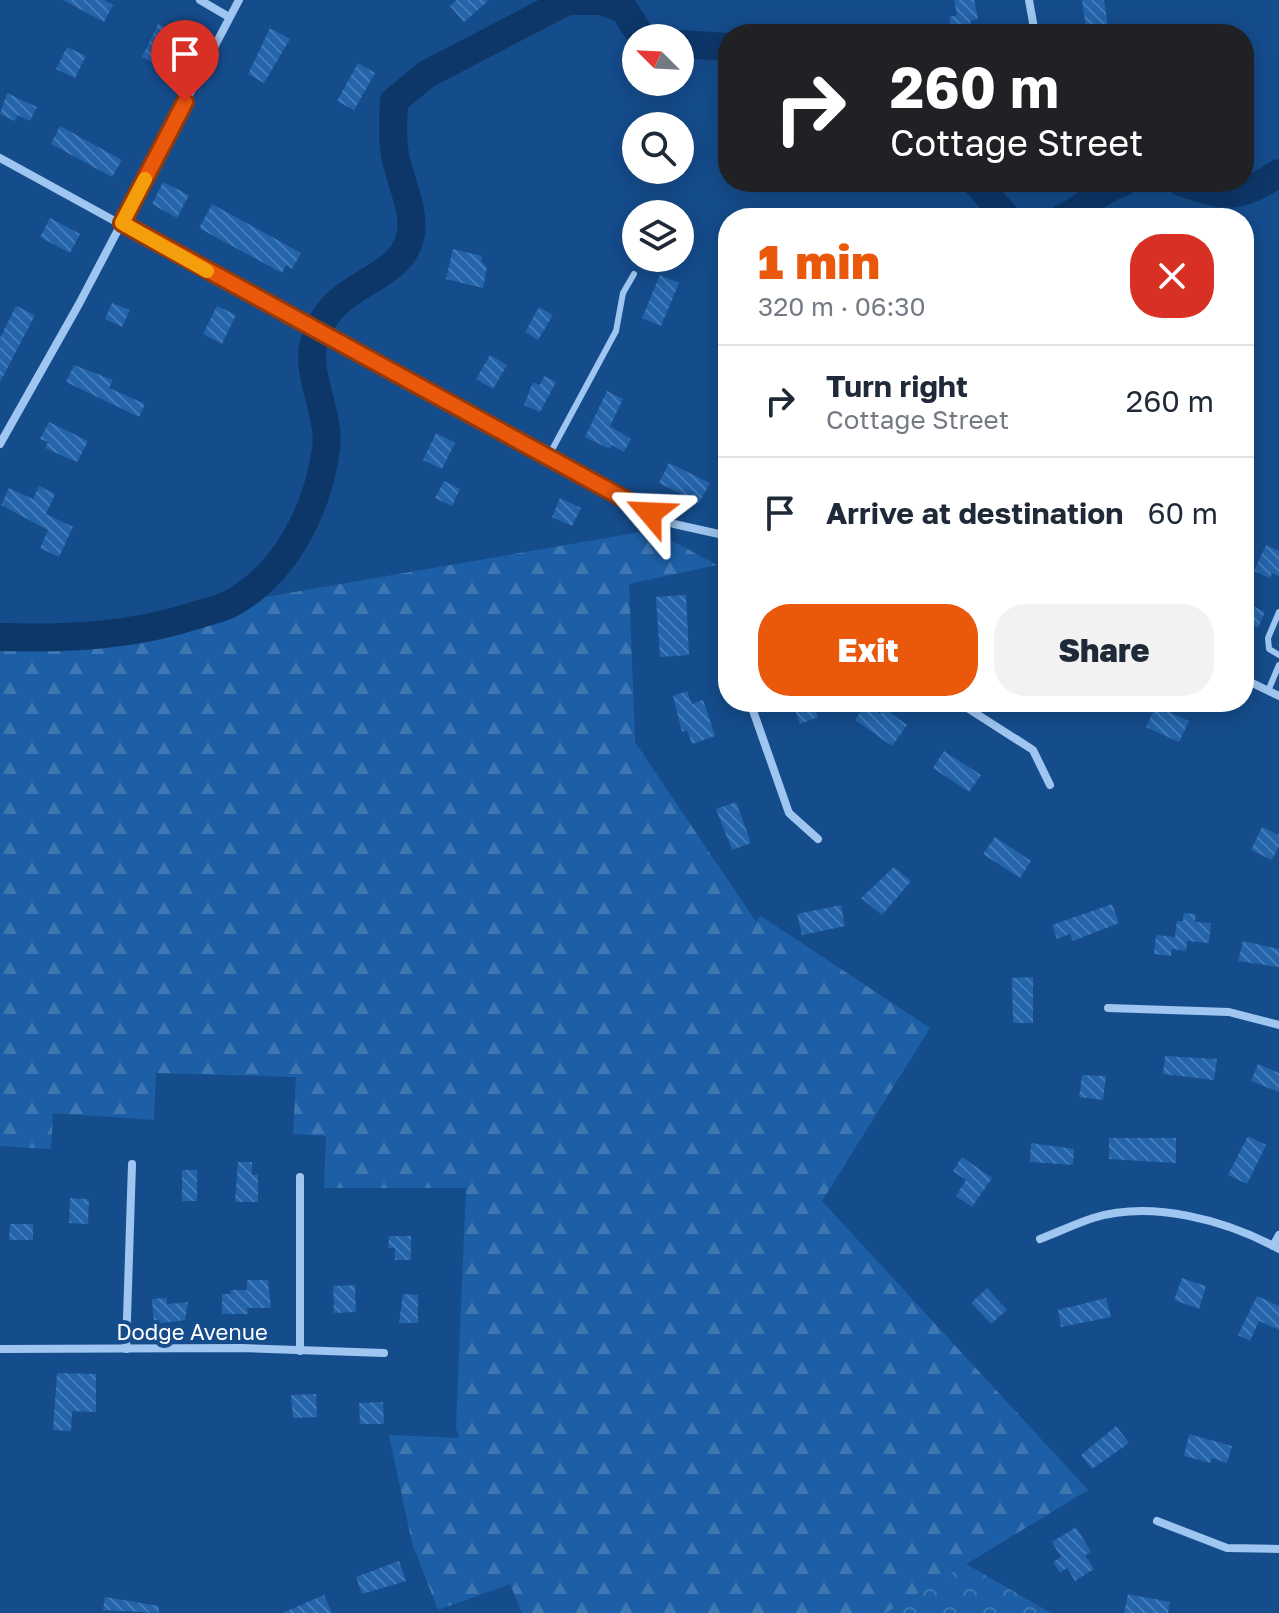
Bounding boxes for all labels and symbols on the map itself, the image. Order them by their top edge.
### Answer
pin [151,20,219,102]
north arrow [622,24,694,96]
position arrow [608,471,692,555]
street label: Dodge Avenue [116,1318,268,1345]

